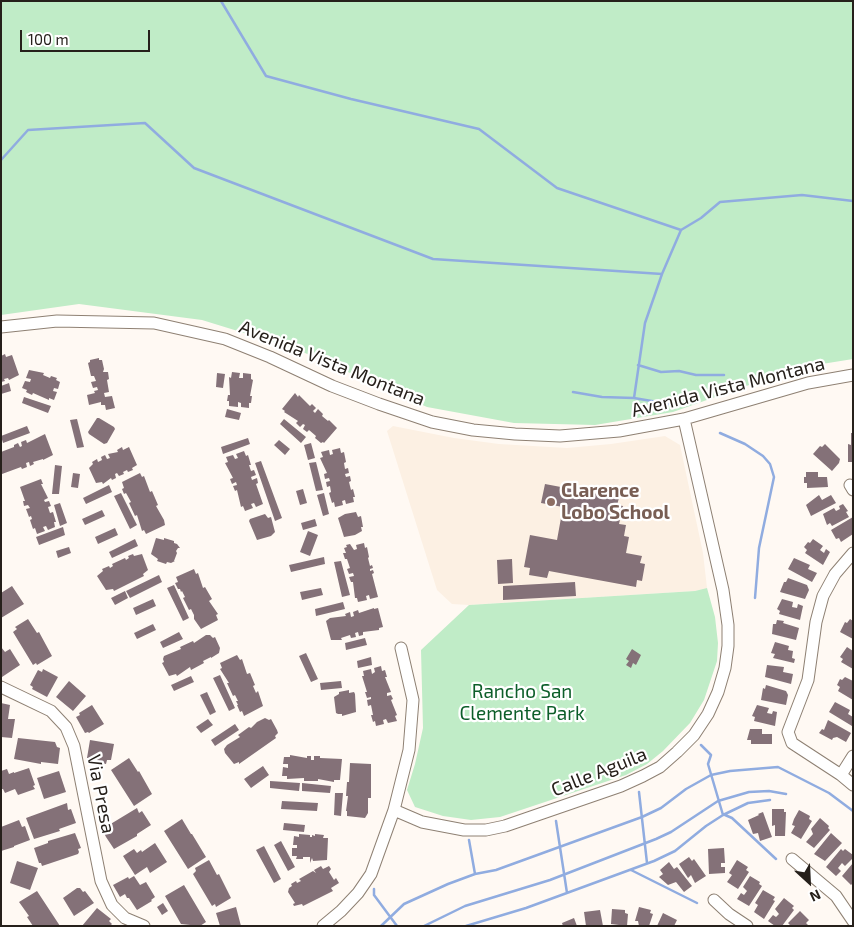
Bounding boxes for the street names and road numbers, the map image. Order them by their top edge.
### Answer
street label: Avenida Vista Montana [236,315,428,411]
street label: Avenida Vista Montana [629,352,827,422]
street label: Calle Aguila [548,743,650,801]
street label: Via Presa [82,753,120,835]

